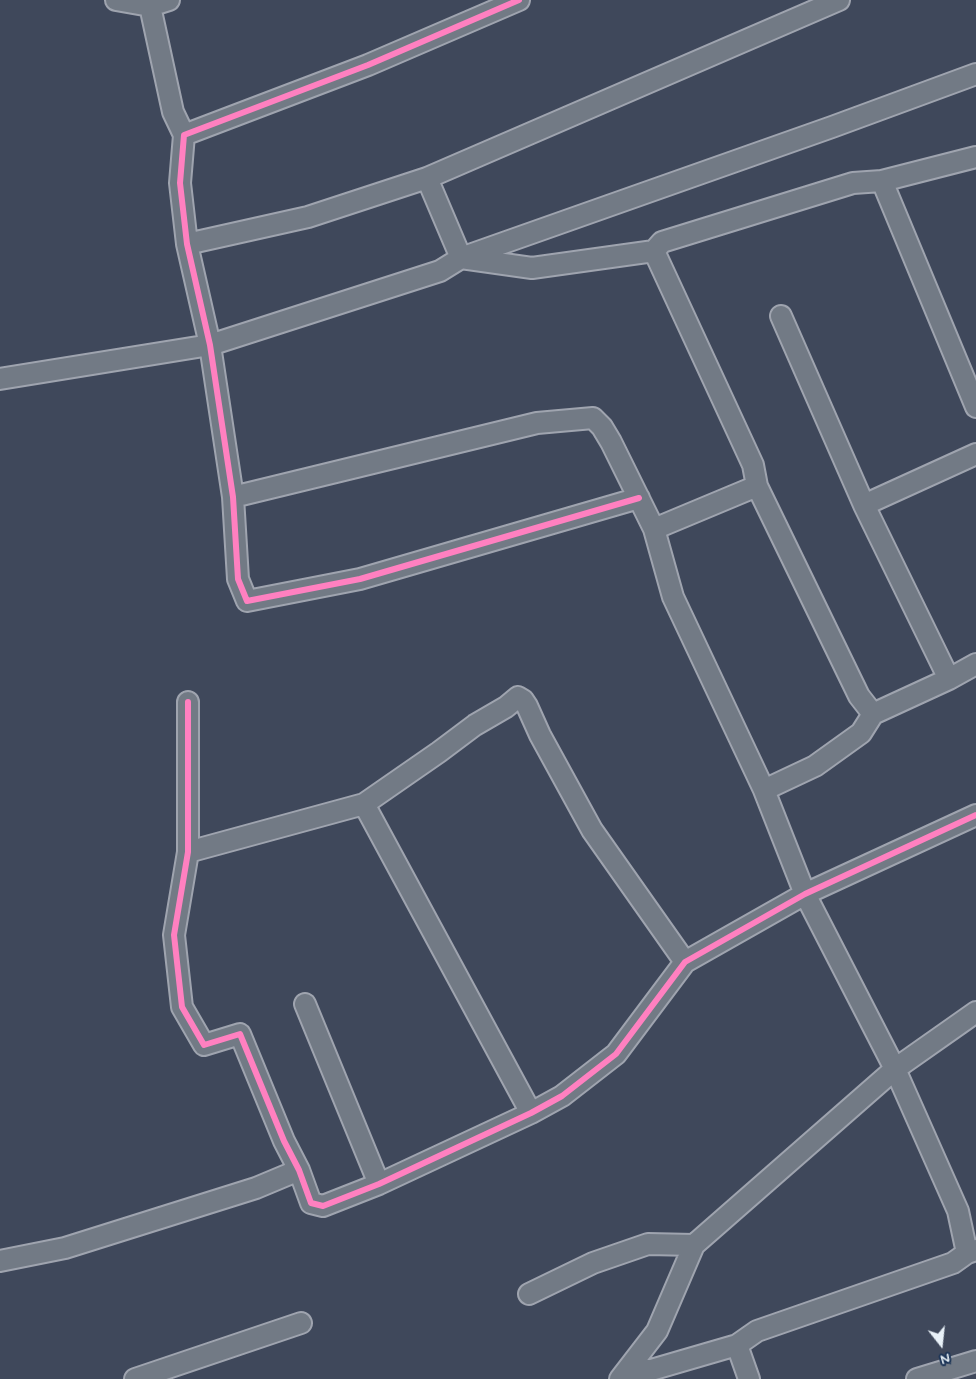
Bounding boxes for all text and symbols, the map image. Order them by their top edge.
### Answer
north arrow [916,1319,966,1369]
text: N [938,1348,952,1368]

